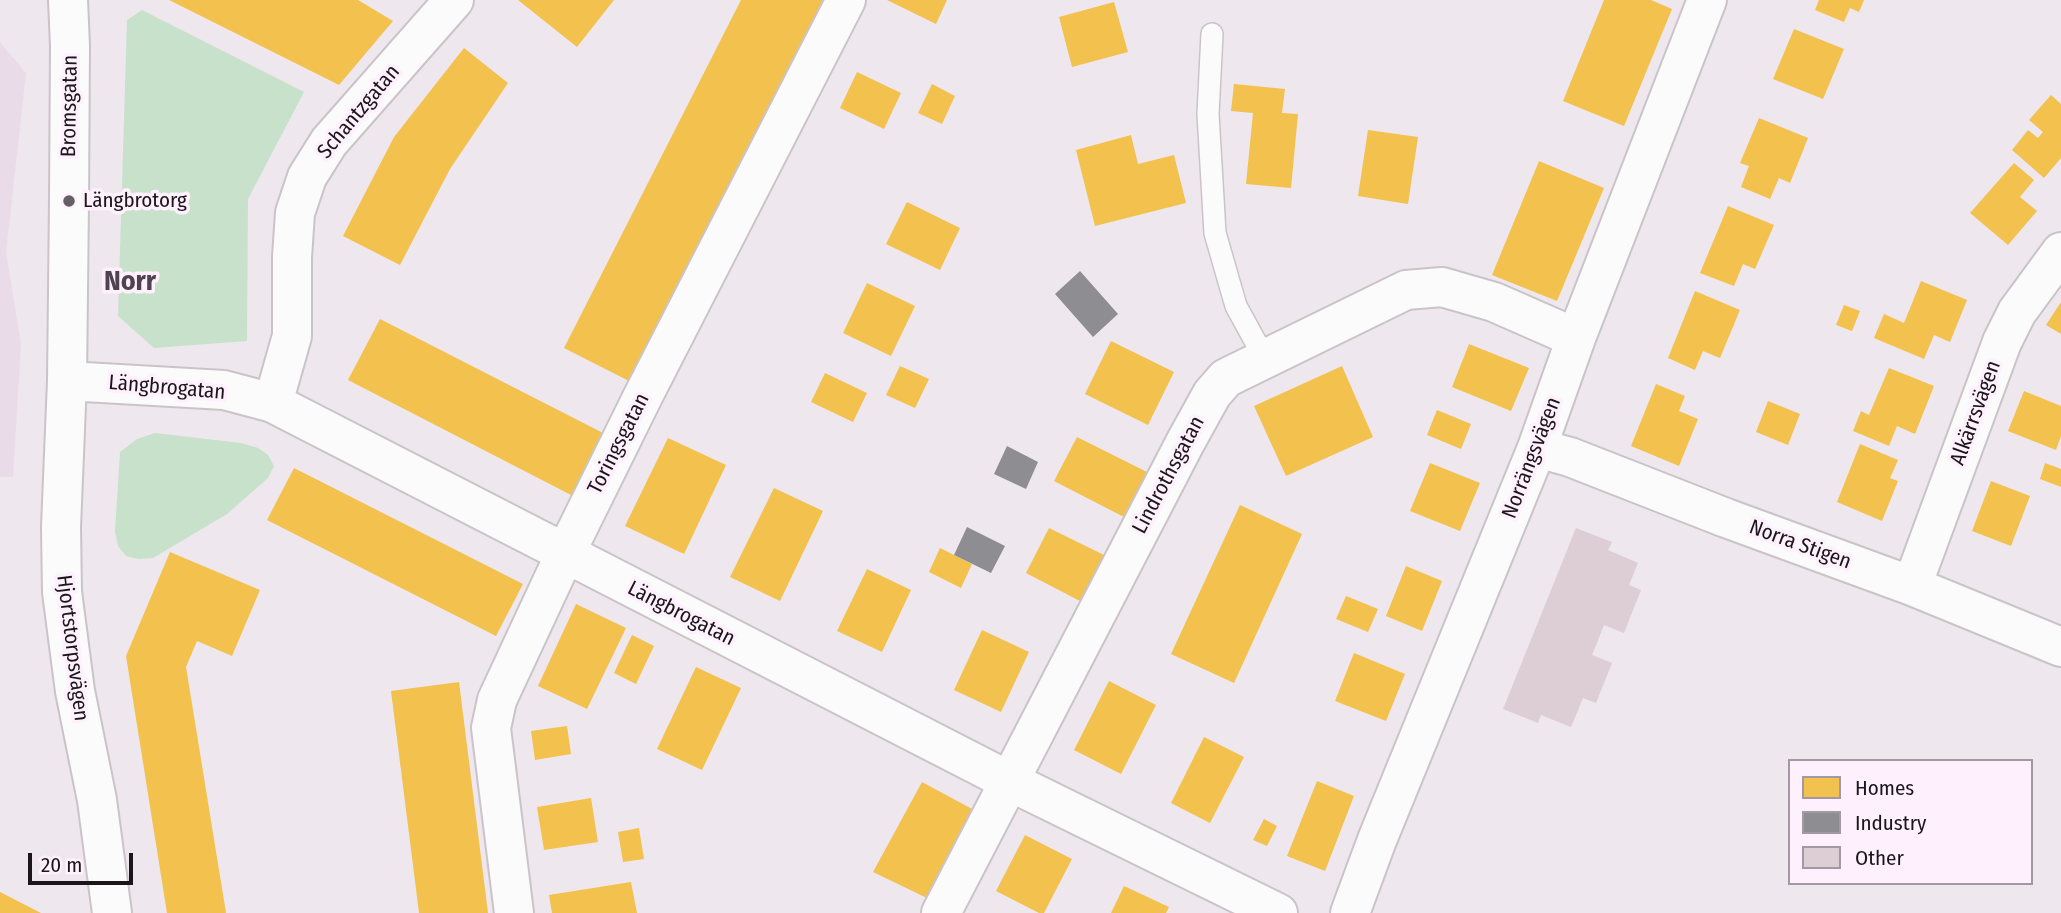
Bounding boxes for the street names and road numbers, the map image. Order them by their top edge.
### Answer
street label: Bromsgatan [57,55,83,157]
street label: Schantzgatan [312,60,406,164]
street label: Alkärrsvägen [1945,357,2007,469]
street label: Längbrogatan [108,370,226,406]
street label: Toringsgatan [583,389,655,499]
street label: Norrängsvägen [1497,394,1567,522]
street label: Lindrothsgatan [1127,412,1211,538]
street label: Norra Stigen [1746,515,1854,575]
street label: Hjortstorpsvägen [51,573,93,723]
street label: Längbrogatan [623,576,739,652]

